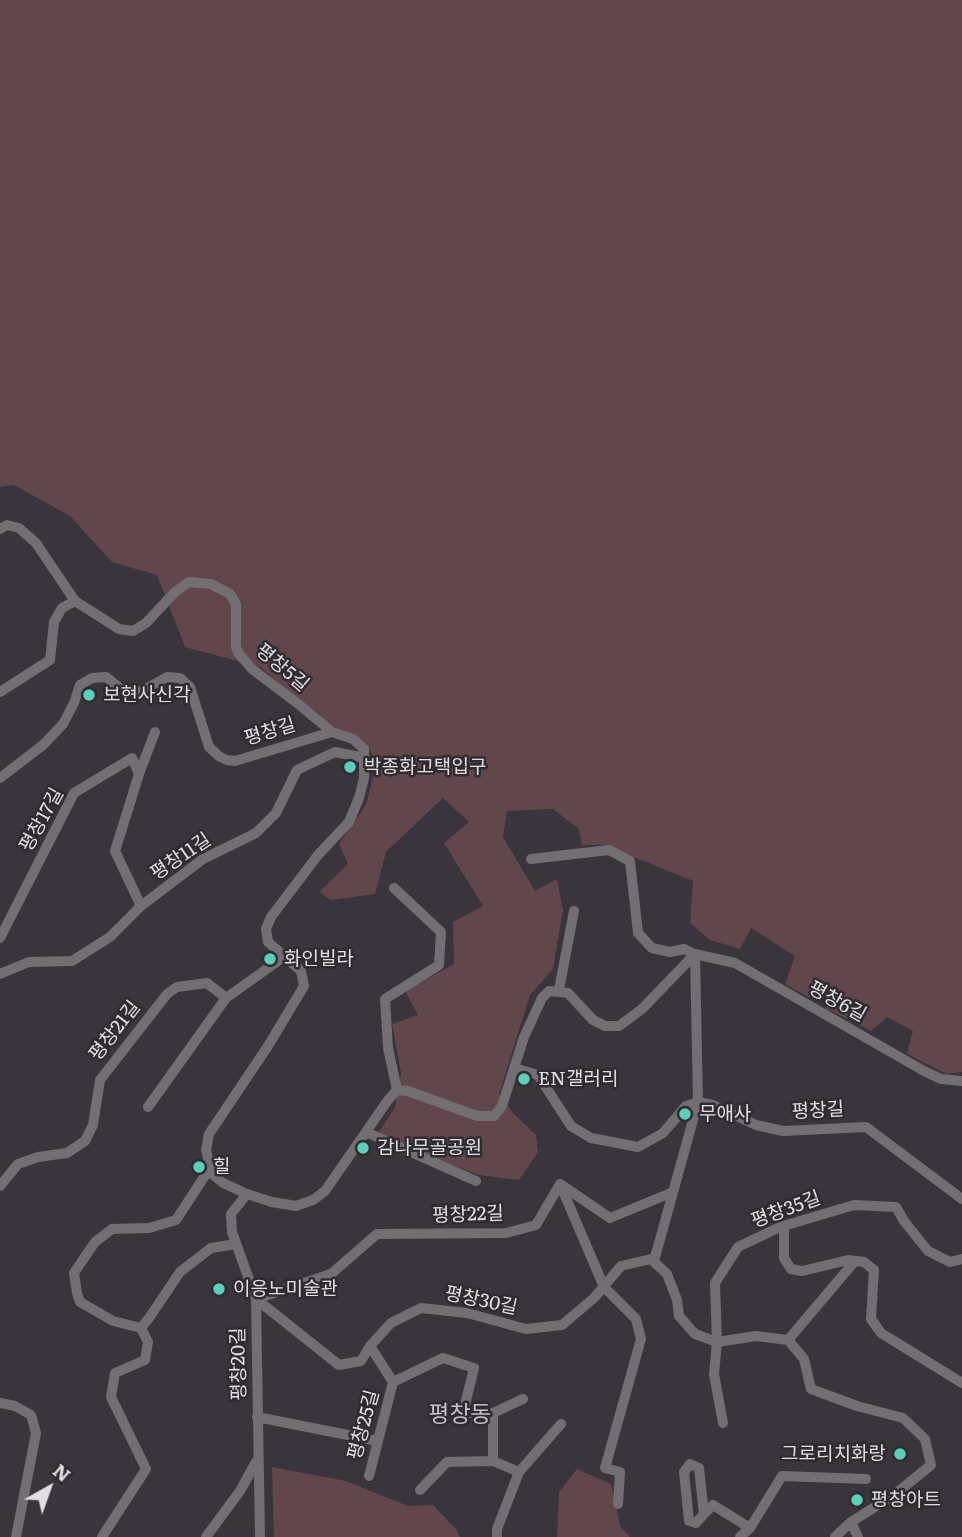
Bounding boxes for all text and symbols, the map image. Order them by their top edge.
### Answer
street label: 평창5길 [251,639,313,697]
place label: 보현사신각 [103,684,190,706]
marker: 보현사신각 [81,687,97,703]
street label: 평창길 [242,713,298,751]
place label: 박종화고택입구 [364,756,486,778]
marker: 박종화고택입구 [342,759,358,775]
street label: 평창17길 [15,784,69,856]
street label: 평창11길 [146,829,216,885]
place label: 화인빌라 [284,948,354,970]
marker: 화인빌라 [262,951,278,967]
street label: 평창6길 [804,977,870,1027]
street label: 평창21길 [85,996,145,1066]
place label: EN갤러리 [538,1068,618,1090]
marker: EN갤러리 [516,1071,532,1087]
street label: 평창길 [791,1098,845,1124]
place label: 무애사 [699,1103,751,1125]
marker: 무애사 [677,1106,693,1122]
place label: 감나무골공원 [377,1137,482,1159]
marker: 감나무골공원 [355,1140,371,1156]
place label: 힐 [213,1156,230,1178]
marker: 힐 [191,1159,207,1175]
street label: 평창35길 [748,1187,824,1233]
street label: 평창22길 [432,1202,504,1228]
place label: 이응노미술관 [233,1278,338,1300]
marker: 이응노미술관 [211,1281,227,1297]
street label: 평창30길 [443,1282,519,1320]
street label: 평창20길 [227,1327,251,1401]
street label: 평창25길 [344,1387,384,1463]
district label: 평창동 [428,1401,492,1429]
place label: 그로리치화랑 [781,1443,886,1465]
marker: 그로리치화랑 [892,1446,908,1462]
north arrow [14,1453,84,1523]
text: N [47,1456,78,1488]
place label: 평창아트 [871,1489,941,1511]
marker: 평창아트 [849,1492,865,1508]

